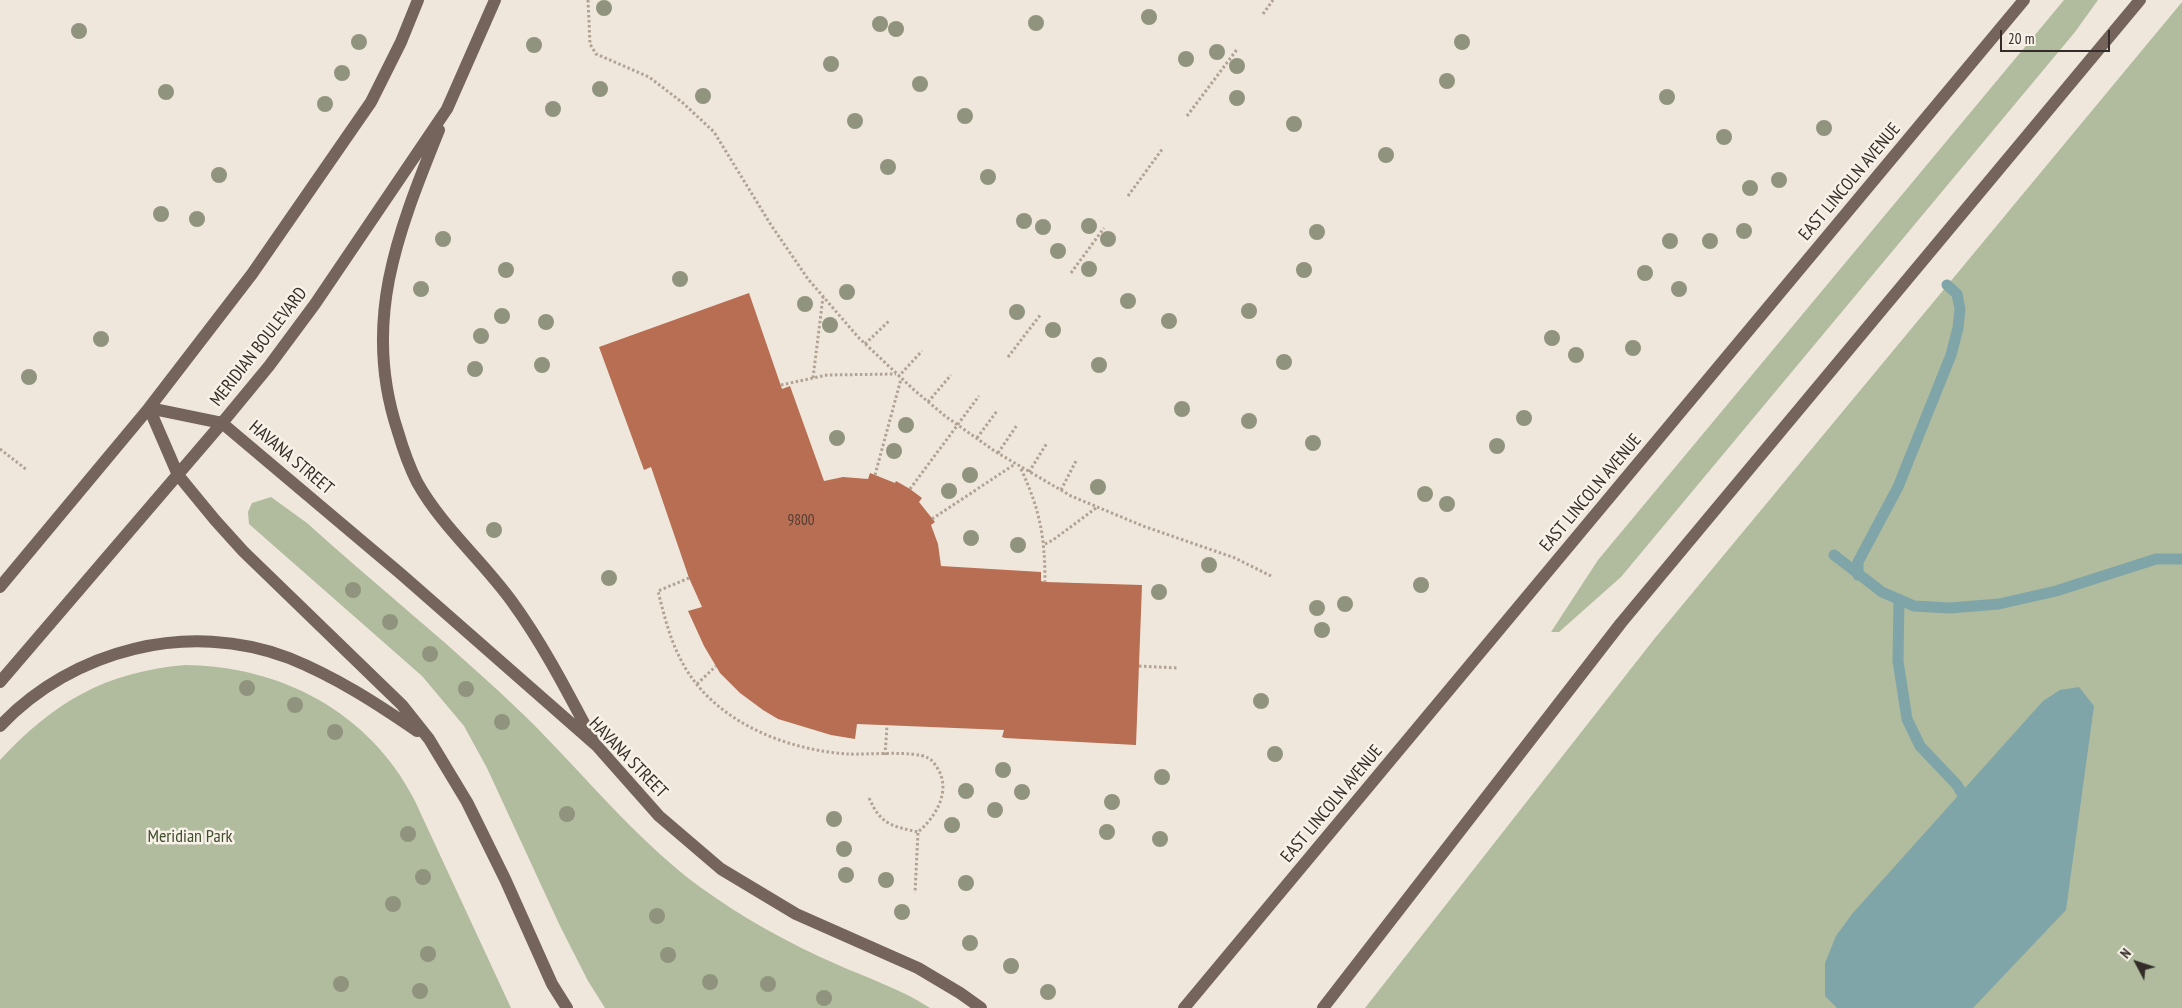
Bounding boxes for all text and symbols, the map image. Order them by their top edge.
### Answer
scale bar [2002,20,2112,52]
text: 20 m [2008,29,2034,48]
street label: EAST LINCOLN AVENUE [1795,119,1905,245]
street label: MERIDIAN BOULEVARD [206,283,312,411]
street label: HAVANA STREET [244,416,338,500]
street label: EAST LINCOLN AVENUE [1536,430,1646,556]
house number: 9800 [788,512,814,530]
street label: HAVANA STREET [584,713,672,803]
street label: EAST LINCOLN AVENUE [1277,741,1387,867]
park label: Meridian Park [147,826,233,848]
north arrow [2112,938,2162,988]
text: N [2116,945,2135,962]

